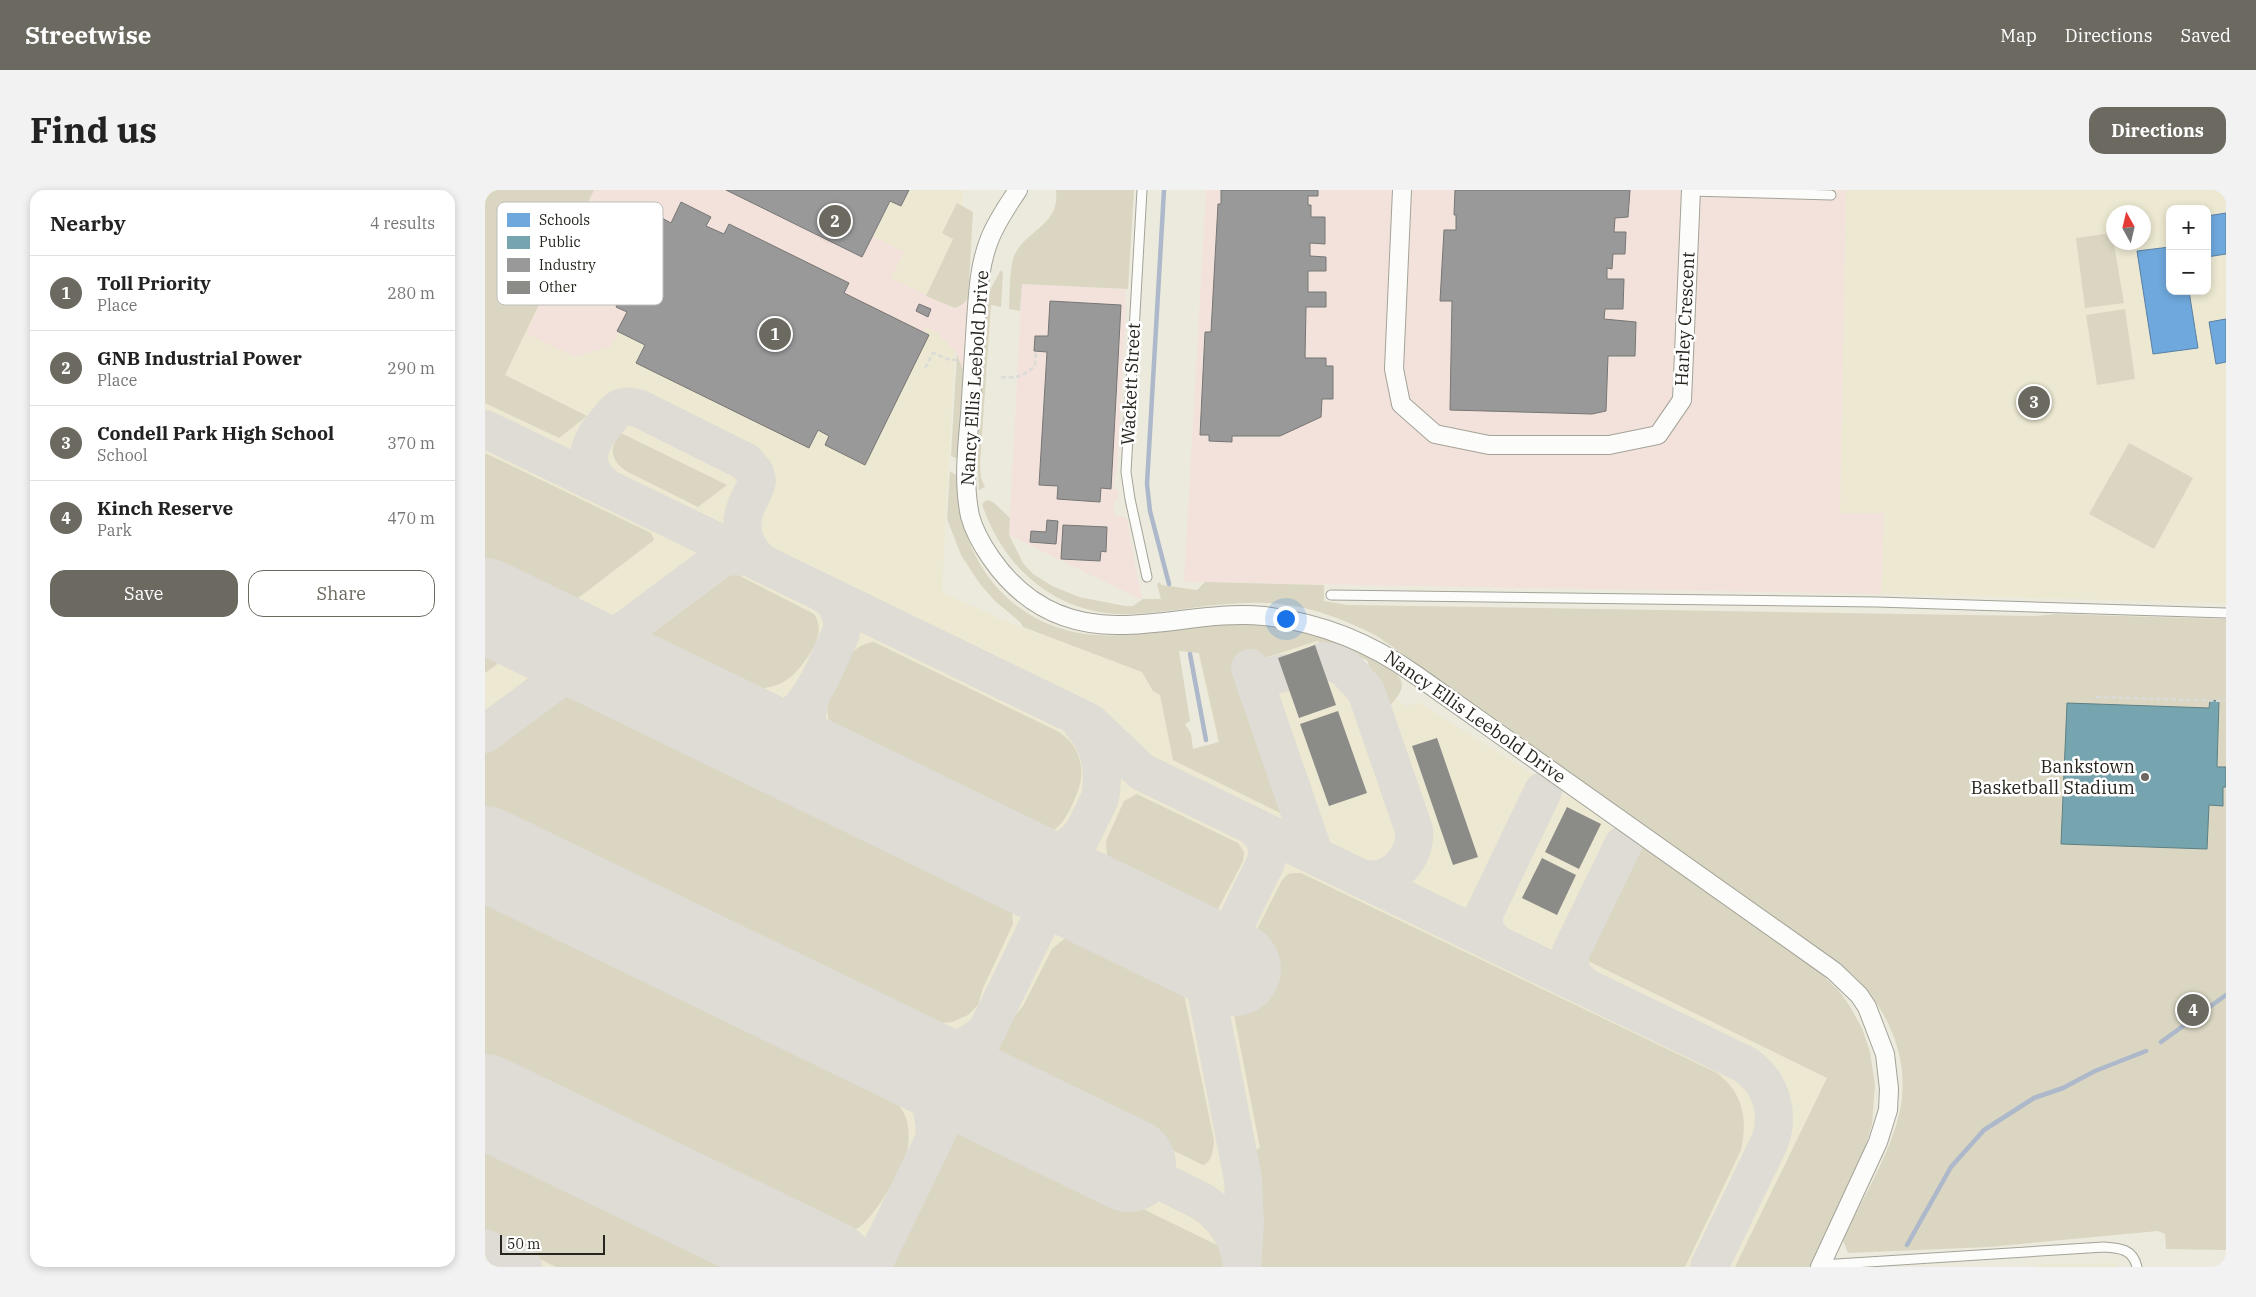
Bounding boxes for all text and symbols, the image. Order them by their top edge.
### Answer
text: Streetwise [25,19,151,51]
text: Map [2000,24,2037,47]
text: Directions [2065,24,2153,47]
text: Saved [2181,24,2231,47]
text: Find us [30,107,157,153]
button: Directions [2089,107,2226,154]
legend [497,202,663,305]
pin: 2 [819,202,851,240]
north arrow [2106,205,2151,250]
map controls [2166,205,2211,295]
button: + [2166,205,2211,250]
text: Nearby [50,209,126,237]
text: Schools [539,211,590,229]
text: 4 results [370,213,435,233]
text: Public [539,233,581,251]
button: − [2166,250,2211,295]
street label: Harley Crescent [1669,251,1700,387]
text: Industry [539,256,596,274]
street label: Nancy Ellis Leebold Drive [955,269,994,487]
text: Toll Priority [97,271,211,295]
text: Other [539,278,577,296]
text: 1 [61,283,71,303]
text: 280 m [387,283,435,303]
text: Place [97,295,137,315]
pin: 1 [759,315,791,353]
street label: Wackett Street [1116,322,1145,446]
text: GNB Industrial Power [97,346,302,370]
text: 2 [61,358,71,378]
text: 290 m [387,358,435,378]
text: Place [97,370,137,390]
pin: 3 [2018,383,2050,421]
text: Condell Park High School [97,421,334,445]
text: 3 [61,433,71,453]
text: 370 m [387,433,435,453]
text: School [97,445,148,465]
text: Kinch Reserve [97,496,233,520]
text: 4 [61,508,71,528]
text: 470 m [387,508,435,528]
text: Park [97,520,132,540]
button: Save [50,570,238,617]
button: Share [248,570,435,617]
your location [1273,606,1299,632]
street label: Nancy Ellis Leebold Drive [1380,645,1570,788]
place label: Bankstown Basketball Stadium [1971,755,2135,799]
marker: Bankstown Basketball Stadium [2139,771,2151,783]
pin: 4 [2177,991,2209,1029]
scale bar [500,1232,605,1255]
text: 50 m [507,1235,540,1253]

